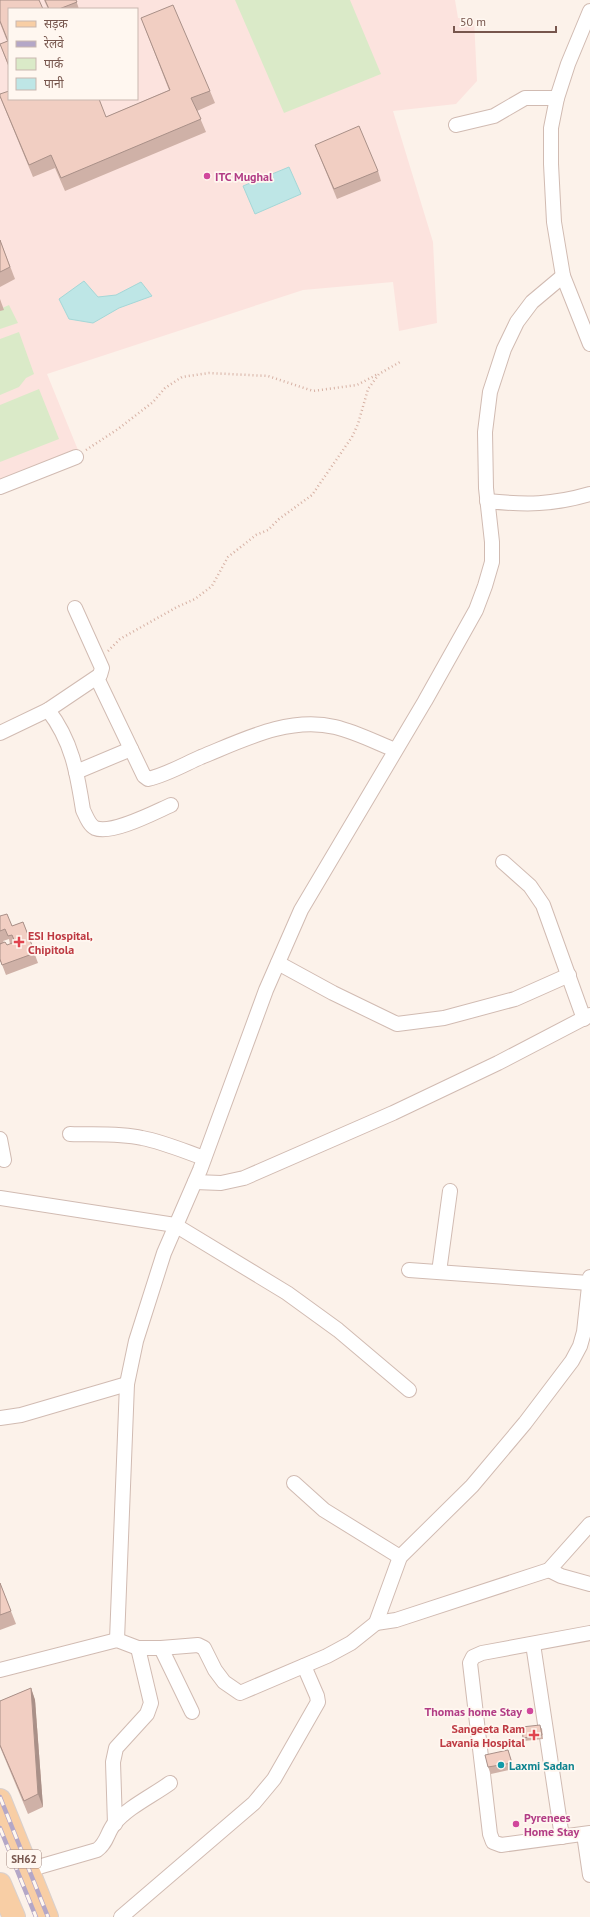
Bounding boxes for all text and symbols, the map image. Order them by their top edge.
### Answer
legend [8,8,138,100]
scale bar [454,8,556,34]
text: 50 m [460,14,486,29]
text: सड़क [44,16,69,31]
text: रेलवे [44,36,64,51]
text: पार्क [44,56,64,71]
text: पानी [44,76,65,91]
place label: ITC Mughal [215,169,273,184]
marker: ITC Mughal [202,171,212,181]
place label: ESI Hospital, Chipitola [28,928,93,957]
marker: ESI Hospital, Chipitola [13,936,25,948]
place label: Thomas home Stay [424,1704,522,1719]
marker: Thomas home Stay [525,1706,535,1716]
place label: Sangeeta Ram Lavania Hospital [440,1721,525,1750]
marker: Sangeeta Ram Lavania Hospital [528,1729,540,1741]
place label: Laxmi Sadan [509,1758,575,1773]
marker: Laxmi Sadan [496,1760,506,1770]
place label: Pyrenees Home Stay [524,1810,580,1839]
marker: Pyrenees Home Stay [511,1819,521,1829]
road number: SH62 [7,1850,41,1868]

